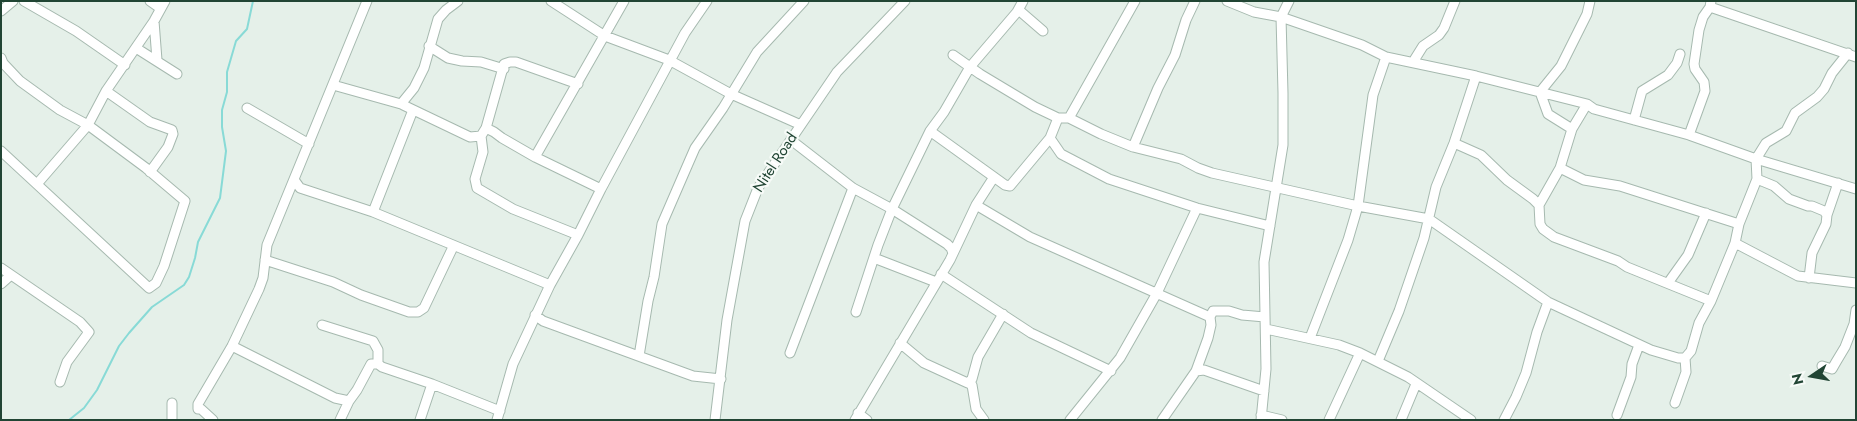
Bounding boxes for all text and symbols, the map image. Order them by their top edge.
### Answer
street label: Nitel Road [750,130,802,196]
north arrow [1787,351,1837,401]
text: N [1786,372,1808,387]

